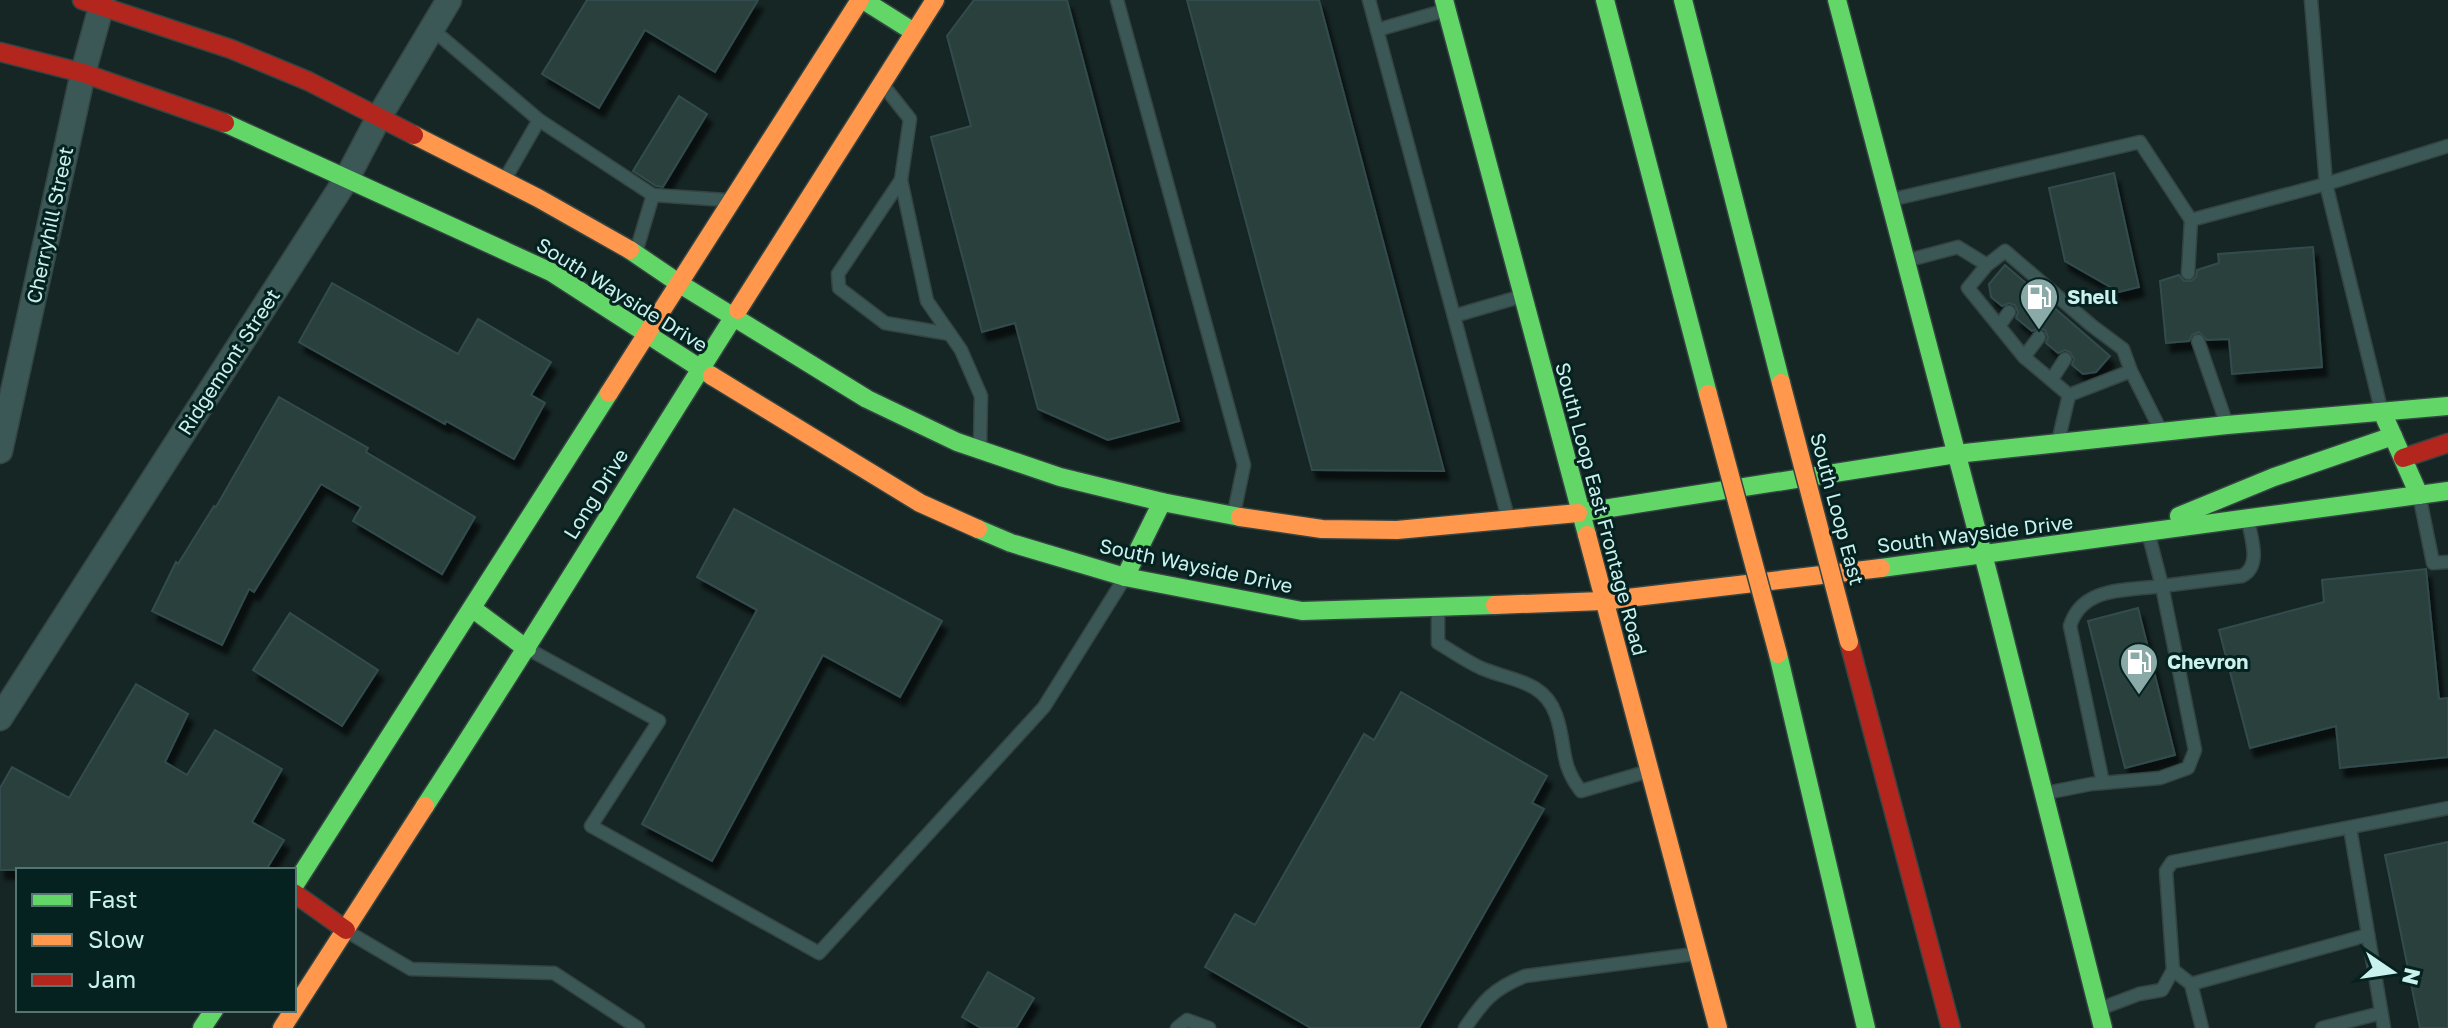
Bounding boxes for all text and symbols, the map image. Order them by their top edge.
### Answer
street label: Cherryhill Street [21,144,77,305]
street label: South Wayside Drive [533,232,712,357]
fuel station icon: Shell [2018,276,2060,331]
street label: Ridgemont Street [172,284,284,439]
place label: Shell [2067,284,2118,308]
street label: South Loop East Frontage Road [1551,360,1653,658]
street label: South Loop East [1806,430,1870,587]
street label: Long Drive [558,444,632,543]
street label: South Wayside Drive [1876,509,2074,557]
street label: South Wayside Drive [1097,533,1295,597]
fuel station icon: Chevron [2118,641,2160,696]
place label: Chevron [2167,649,2248,673]
legend [16,868,296,1012]
text: Fast [88,884,138,913]
text: Slow [88,924,144,953]
north arrow [2352,932,2432,1012]
text: Jam [88,964,136,993]
text: N [2397,965,2427,988]

